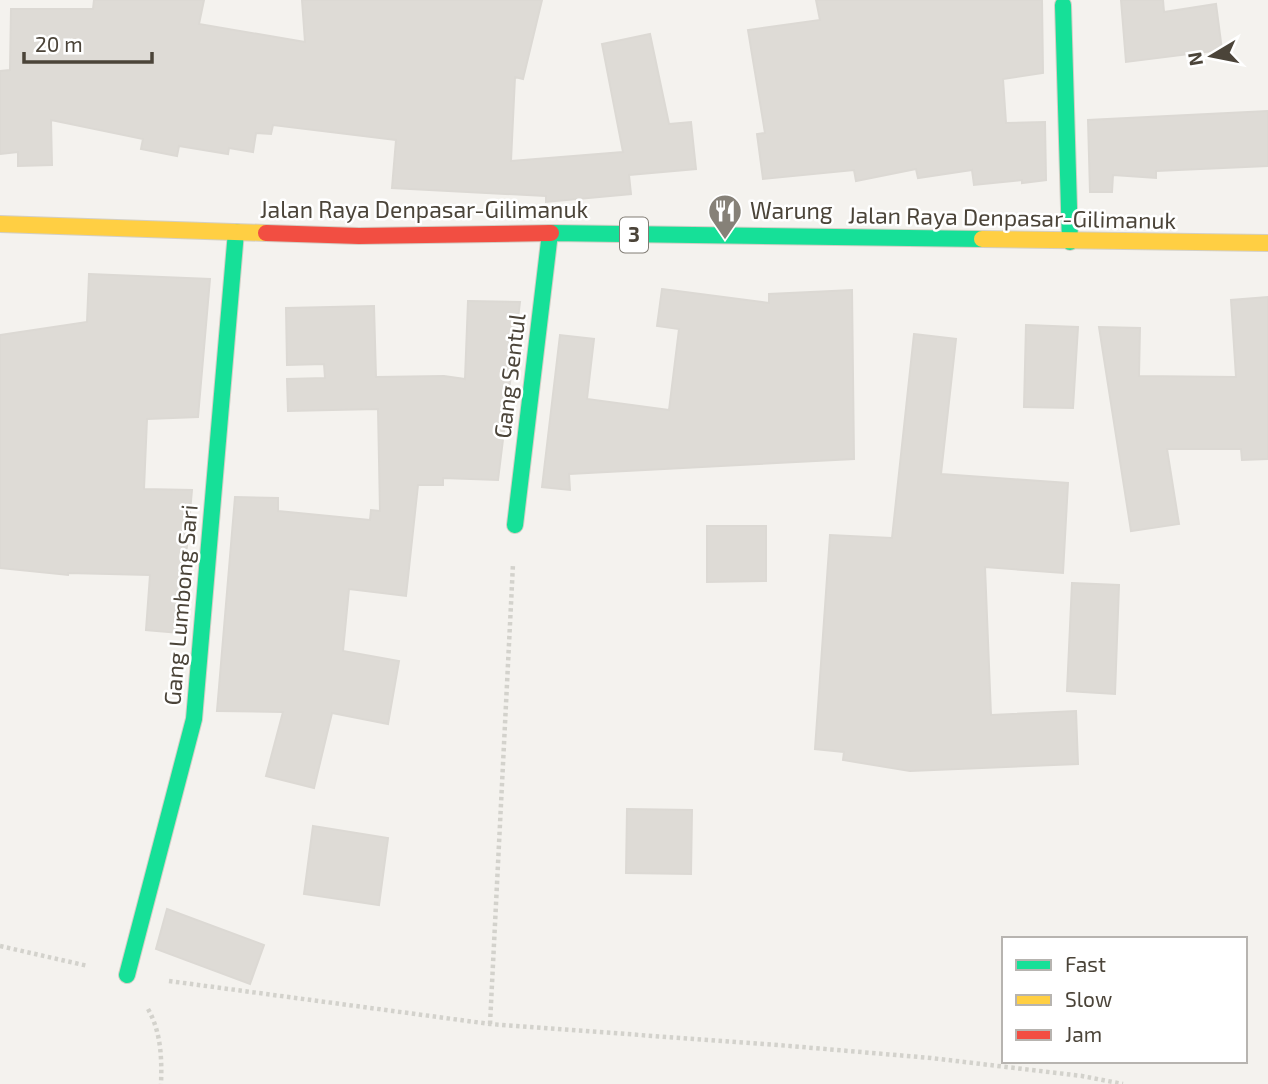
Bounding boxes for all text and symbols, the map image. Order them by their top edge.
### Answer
scale bar [24,21,152,65]
north arrow [1177,21,1247,91]
text: 20 m [35,31,83,56]
text: N [1182,50,1207,68]
restaurant icon: Warung [706,192,744,241]
street label: Jalan Raya Denpasar-Gilimanuk [260,195,589,223]
place label: Warung [750,196,833,224]
street label: Jalan Raya Denpasar-Gilimanuk [848,200,1177,234]
road number: 3 [620,218,648,252]
street label: Gang Sentul [487,312,531,440]
street label: Gang Lumbong Sari [157,503,203,706]
legend [1002,937,1247,1063]
text: Fast [1065,951,1106,976]
text: Slow [1065,986,1112,1011]
text: Jam [1065,1021,1102,1046]

